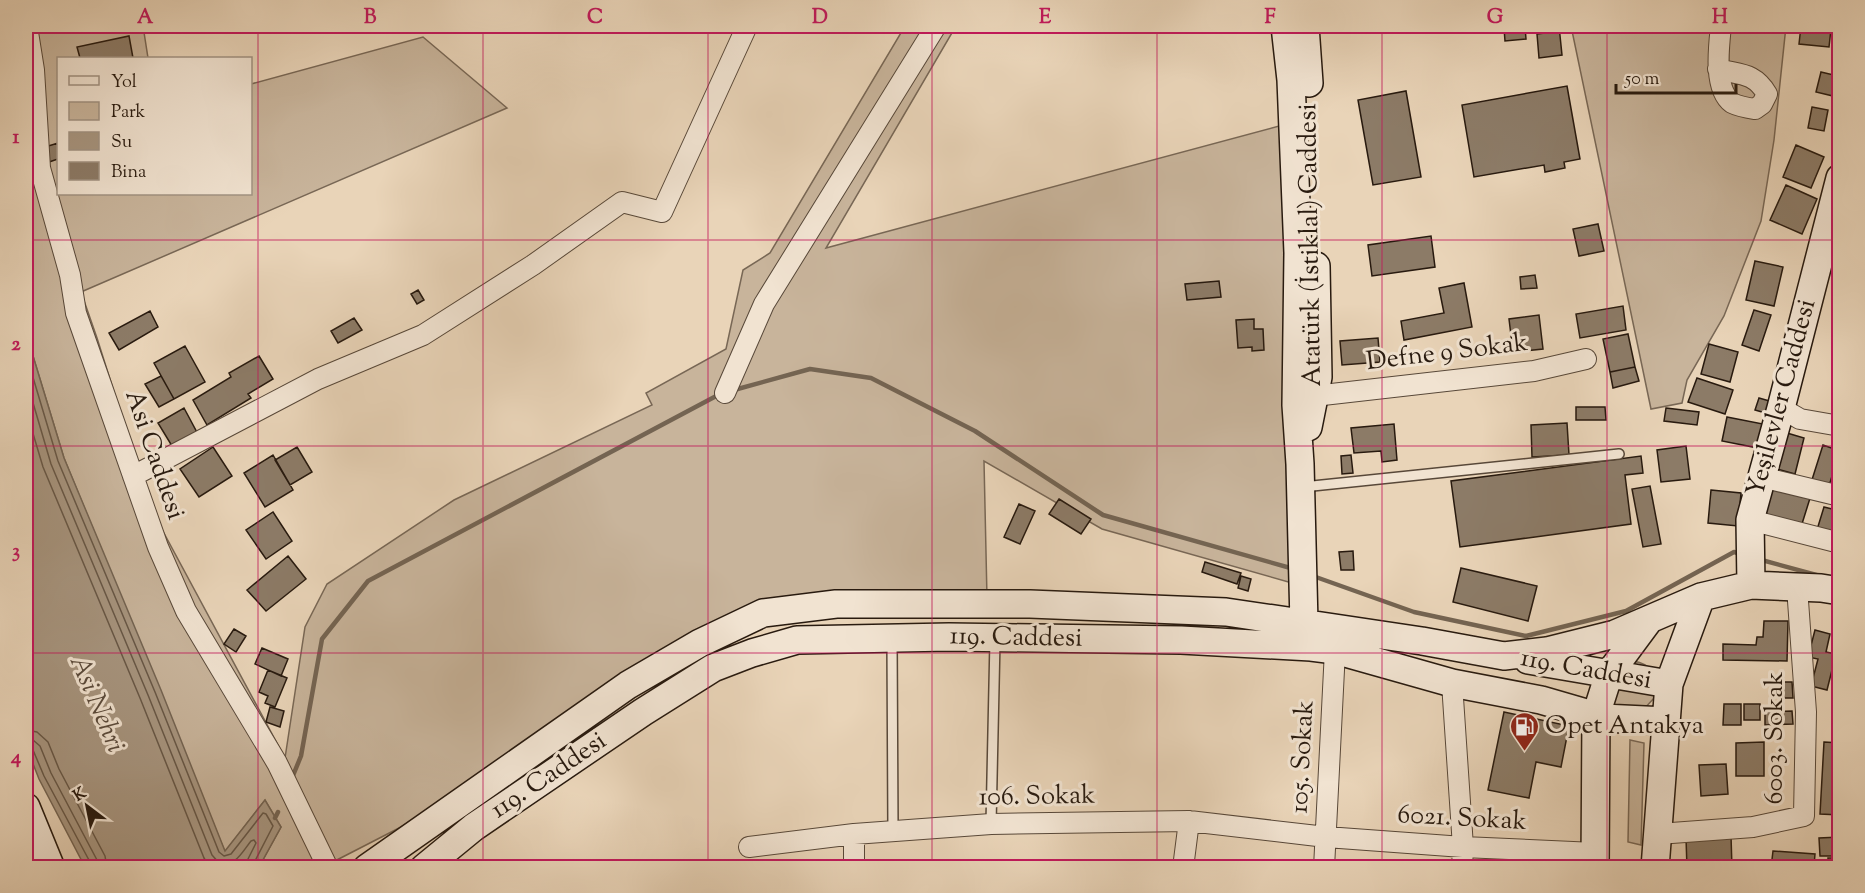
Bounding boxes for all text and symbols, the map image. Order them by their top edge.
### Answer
text: A [137,4,154,33]
text: B [364,4,377,33]
text: C [587,4,603,33]
text: D [812,4,828,33]
text: E [1039,4,1052,33]
text: F [1264,4,1276,33]
text: G [1487,4,1504,33]
text: H [1712,4,1728,33]
legend [57,57,252,195]
scale bar [1616,57,1736,95]
text: 50 m [1624,67,1660,93]
text: Yol [111,70,137,96]
text: Park [111,100,146,126]
street label: Atatürk (İstiklal) Caddesi [1290,103,1332,387]
text: 1 [13,124,20,153]
text: Su [111,130,132,156]
text: Bina [111,160,146,186]
street label: Yeşilevler Caddesi [1738,295,1826,501]
street label: Defne 9 Sokak [1364,325,1530,381]
text: 2 [11,331,21,360]
street label: Asi Caddesi [115,385,193,525]
text: 3 [12,538,20,567]
street label: 119. Caddesi [949,618,1083,658]
street label: 119. Caddesi [1517,640,1655,700]
water label: Asi Nehri [58,649,134,759]
street label: 6003. Sokak [1757,672,1794,804]
street label: 105. Sokak [1282,699,1324,815]
place label: Opet Antakya [1545,708,1704,745]
fuel station icon: Opet Antakya [1508,710,1540,752]
street label: 119. Caddesi [484,723,614,829]
text: 4 [10,744,21,773]
north arrow [57,776,117,836]
street label: 106. Sokak [978,777,1096,817]
text: K [69,782,92,808]
street label: 6021. Sokak [1396,797,1528,841]

